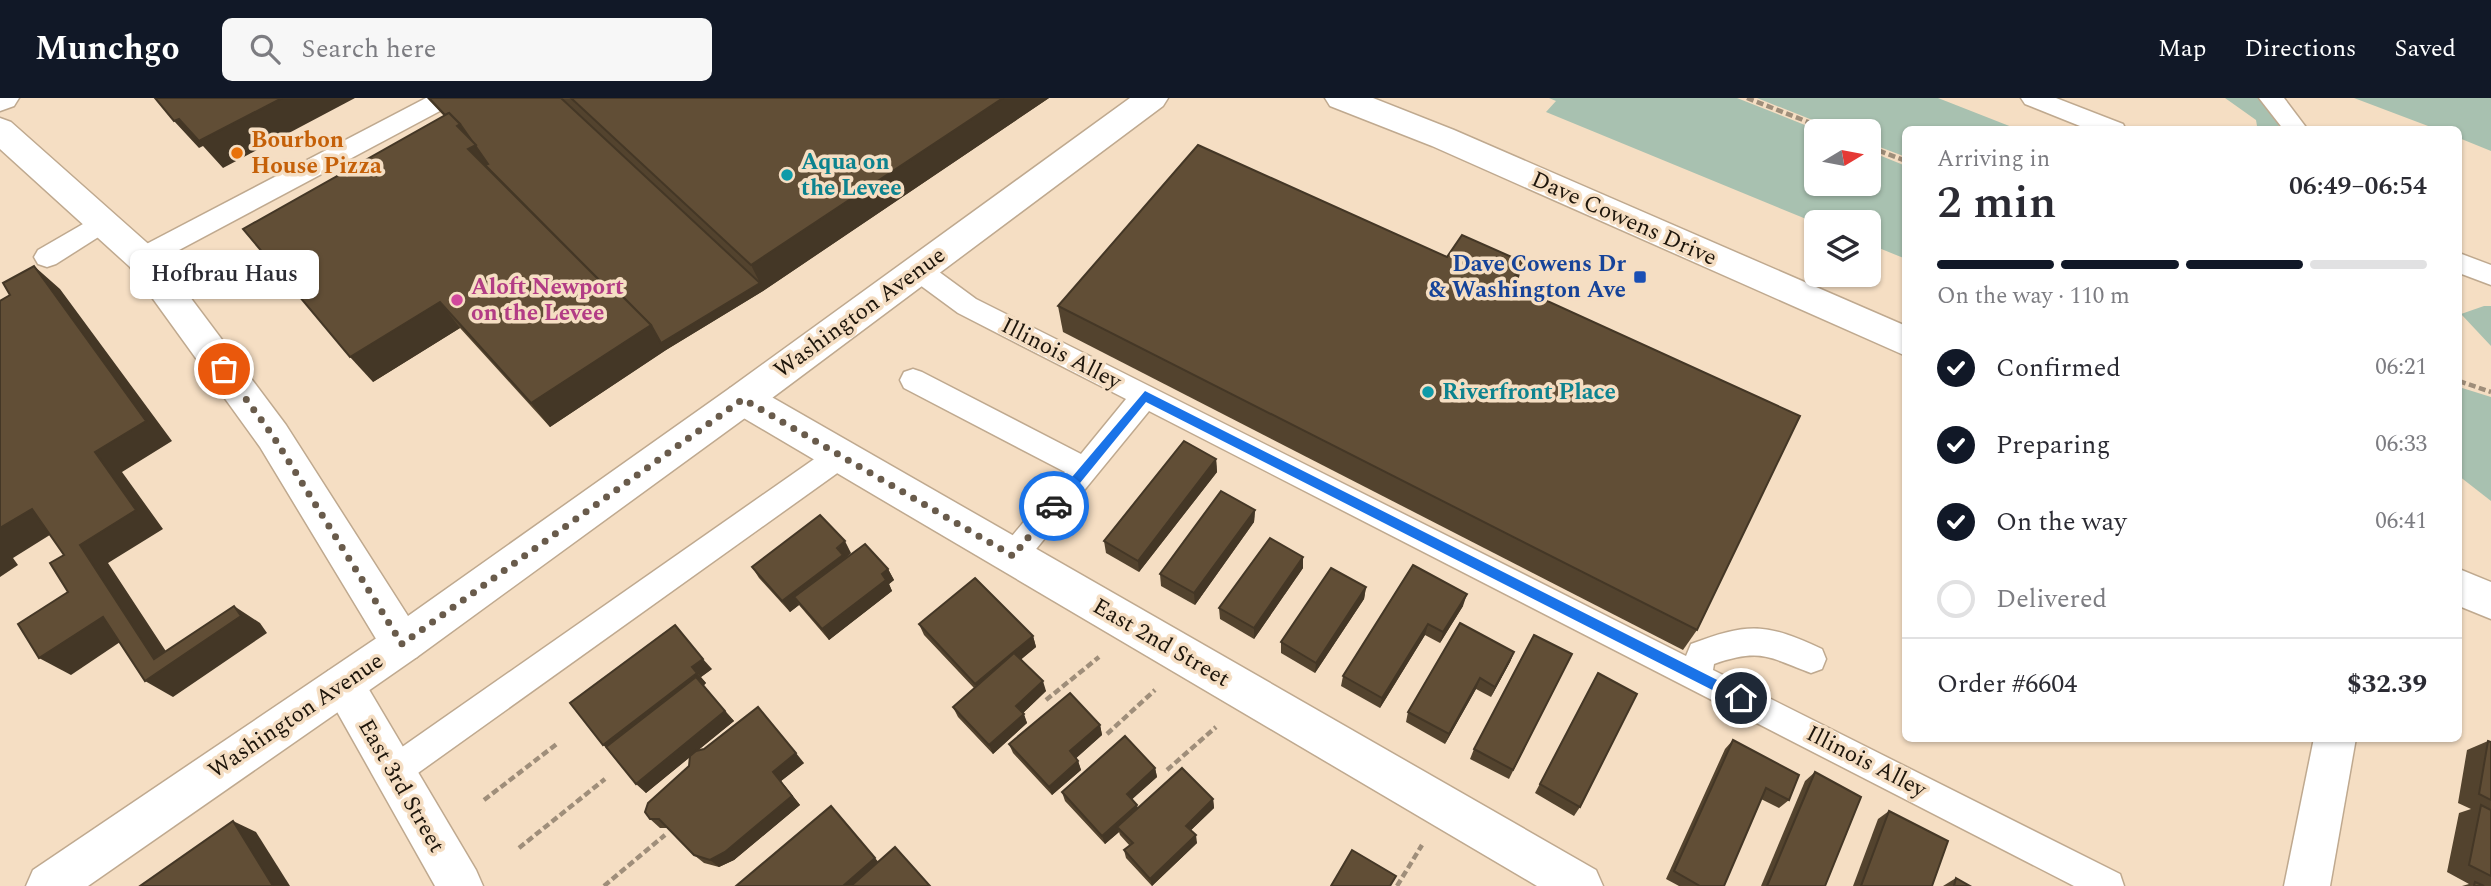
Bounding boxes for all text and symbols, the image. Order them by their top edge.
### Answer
search box [222,18,712,81]
text: Munchgo [35,24,180,74]
text: Search here [302,29,436,69]
icon: search [246,30,284,68]
text: Map [2158,31,2206,67]
text: Directions [2244,31,2356,67]
text: Saved [2394,31,2456,67]
north arrow [1804,119,1881,196]
map controls [1804,119,1881,287]
place label: Bourbon House Pizza [251,123,382,184]
text: Arriving in [1937,142,2050,177]
marker: Bourbon House Pizza [229,145,245,161]
place label: Aqua on the Levee [801,145,902,206]
street label: Dave Cowens Drive [1526,162,1722,276]
text: 06:49–06:54 [2289,166,2427,206]
marker: Aqua on the Levee [779,167,795,183]
text: 2 min [1937,168,2056,238]
button: layers [1804,210,1881,287]
street label: Washington Avenue [767,239,953,387]
place label: Dave Cowens Dr & Washington Ave [1429,247,1626,308]
callout: Hofbrau Haus [130,250,318,299]
text: Hofbrau Haus [151,257,298,292]
marker: Dave Cowens Dr & Washington Ave [1632,269,1648,285]
place label: Aloft Newport on the Levee [471,270,624,331]
text: On the way · 110 m [1937,279,2130,314]
marker: Aloft Newport on the Levee [449,292,465,308]
street label: Illinois Alley [995,309,1128,400]
pin [194,339,254,399]
text: Confirmed [1996,348,2121,388]
icon: check [1937,349,1975,387]
icon: bag [205,350,243,388]
text: 06:21 [2375,350,2427,385]
place label: Riverfront Place [1442,375,1616,410]
marker: Riverfront Place [1420,384,1436,400]
text: Preparing [1996,425,2110,465]
icon: check [1937,426,1975,464]
text: 06:33 [2375,427,2427,462]
courier [1019,471,1089,541]
icon: car [1035,487,1073,525]
text: On the way [1996,502,2127,542]
icon: check [1937,503,1975,541]
text: 06:41 [2375,504,2427,539]
text: Delivered [1996,579,2107,619]
street label: East 2nd Street [1086,589,1236,697]
street label: Washington Avenue [201,644,391,788]
text: Order #6604 [1937,664,2077,704]
text: $32.39 [2347,664,2427,704]
pin [1711,668,1771,728]
icon: home [1722,679,1760,717]
street label: East 3rd Street [348,713,454,859]
street label: Illinois Alley [1800,717,1933,808]

